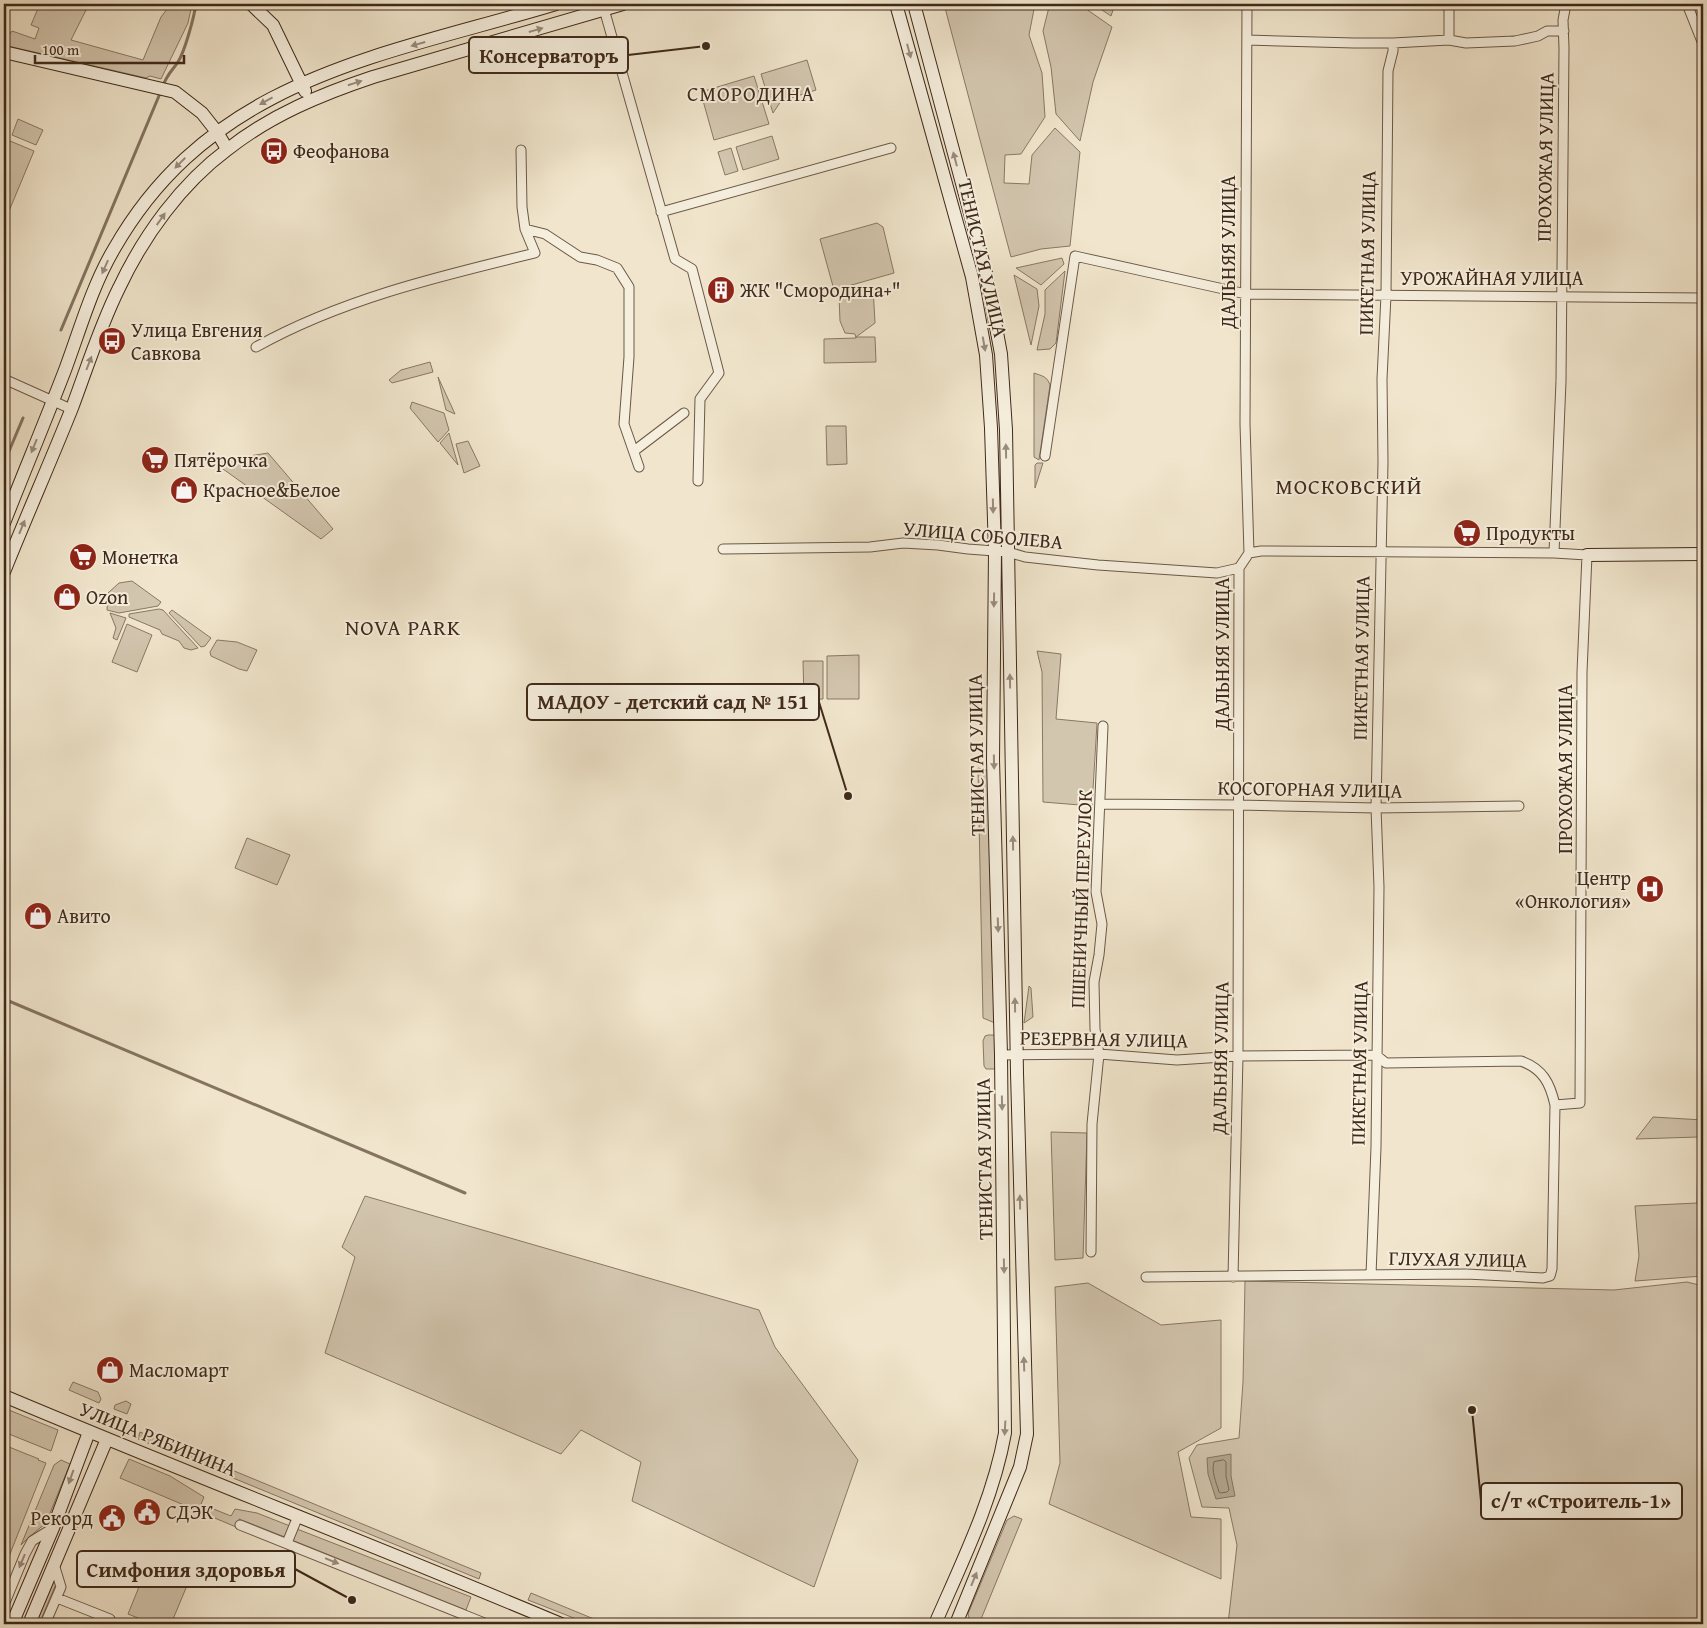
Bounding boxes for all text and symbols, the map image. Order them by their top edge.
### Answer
one-way arrow [529,26,544,34]
scale bar [35,32,184,64]
callout: Консерваторъ [469,37,628,73]
text: 100 m [42,39,80,60]
one-way arrow [410,40,425,48]
text: Консерваторъ [479,40,619,71]
one-way arrow [906,43,914,58]
street label: ПРОХОЖАЯ УЛИЦА [1529,72,1560,242]
one-way arrow [348,78,363,86]
district label: СМОРОДИНА [687,78,815,109]
one-way arrow [259,97,273,105]
bus stop icon: Феофанова [259,136,289,166]
place label: Феофанова [293,136,390,165]
one-way arrow [951,151,959,166]
one-way arrow [174,157,186,169]
street label: ПИКЕТНАЯ УЛИЦА [1351,170,1382,336]
street label: ДАЛЬНЯЯ УЛИЦА [1213,175,1242,330]
street label: ТЕНИСТАЯ УЛИЦА [951,176,1016,340]
one-way arrow [156,212,166,226]
one-way arrow [101,260,109,274]
street label: УРОЖАЙНАЯ УЛИЦА [1400,263,1584,292]
building icon: ЖК "Смородина+" [706,275,736,305]
place label: ЖК "Смородина+" [739,275,901,304]
place label: Улица Евгения Савкова [131,315,263,367]
bus stop icon: Улица Евгения Савкова [97,326,127,356]
one-way arrow [980,336,988,351]
one-way arrow [86,356,93,371]
one-way arrow [30,439,38,454]
one-way arrow [1002,442,1010,458]
supermarket icon: Пятёрочка [140,445,170,475]
place label: Пятёрочка [174,445,268,474]
district label: МОСКОВСКИЙ [1275,470,1423,502]
shop icon: Красное&Белое [169,475,199,505]
place label: Красное&Белое [203,475,341,504]
one-way arrow [990,498,998,514]
street label: УЛИЦА СОБОЛЕВА [902,513,1064,556]
supermarket icon: Продукты [1452,518,1482,548]
place label: Продукты [1486,518,1575,547]
one-way arrow [19,520,27,534]
supermarket icon: Монетка [68,542,98,572]
place label: Монетка [102,542,179,571]
street label: ПИКЕТНАЯ УЛИЦА [1345,575,1376,741]
street label: ДАЛЬНЯЯ УЛИЦА [1207,577,1236,732]
shop icon: Ozon [52,582,82,612]
place label: Ozon [86,582,128,611]
one-way arrow [990,592,998,608]
district label: NOVA PARK [345,611,461,643]
one-way arrow [1006,672,1014,688]
street label: ТЕНИСТАЯ УЛИЦА [960,674,991,836]
callout: МАДОУ - детский сад № 151 [527,684,819,720]
street label: ПРОХОЖАЯ УЛИЦА [1550,684,1579,854]
text: МАДОУ - детский сад № 151 [537,686,809,717]
one-way arrow [990,754,998,770]
street label: КОСОГОРНАЯ УЛИЦА [1217,772,1403,805]
street label: ПШЕНИЧНЫЙ ПЕРЕУЛОК [1062,789,1099,1009]
one-way arrow [1009,835,1017,851]
place label: Центр «Онкология» [1515,863,1631,915]
hospital icon: Центр «Онкология» [1635,874,1665,904]
shop icon: Авито [23,901,53,931]
place label: Авито [57,901,111,930]
one-way arrow [994,917,1002,933]
street label: ПИКЕТНАЯ УЛИЦА [1343,980,1374,1146]
street label: ДАЛЬНЯЯ УЛИЦА [1204,981,1235,1136]
one-way arrow [1011,997,1019,1013]
street label: РЕЗЕРВНАЯ УЛИЦА [1020,1023,1188,1054]
street label: ТЕНИСТАЯ УЛИЦА [968,1078,999,1240]
one-way arrow [998,1096,1006,1112]
one-way arrow [1016,1194,1024,1210]
street label: ГЛУХАЯ УЛИЦА [1388,1243,1528,1274]
one-way arrow [1000,1258,1008,1274]
shop icon: Масломарт [95,1355,125,1385]
place label: Масломарт [129,1355,229,1384]
one-way arrow [1020,1356,1028,1372]
street label: УЛИЦА РЯБИНИНА [75,1394,241,1483]
one-way arrow [1000,1421,1008,1437]
one-way arrow [67,1470,75,1484]
callout: с/т «Строитель-1» [1481,1483,1682,1519]
text: с/т «Строитель-1» [1491,1485,1671,1516]
public building icon: СДЭК [132,1497,162,1527]
place label: СДЭК [166,1497,214,1526]
place label: Рекорд [31,1503,93,1532]
public building icon: Рекорд [97,1503,127,1533]
callout: Симфония здоровья [77,1551,295,1587]
one-way arrow [17,1554,25,1569]
text: Симфония здоровья [87,1554,285,1585]
one-way arrow [325,1558,339,1566]
one-way arrow [970,1571,978,1586]

